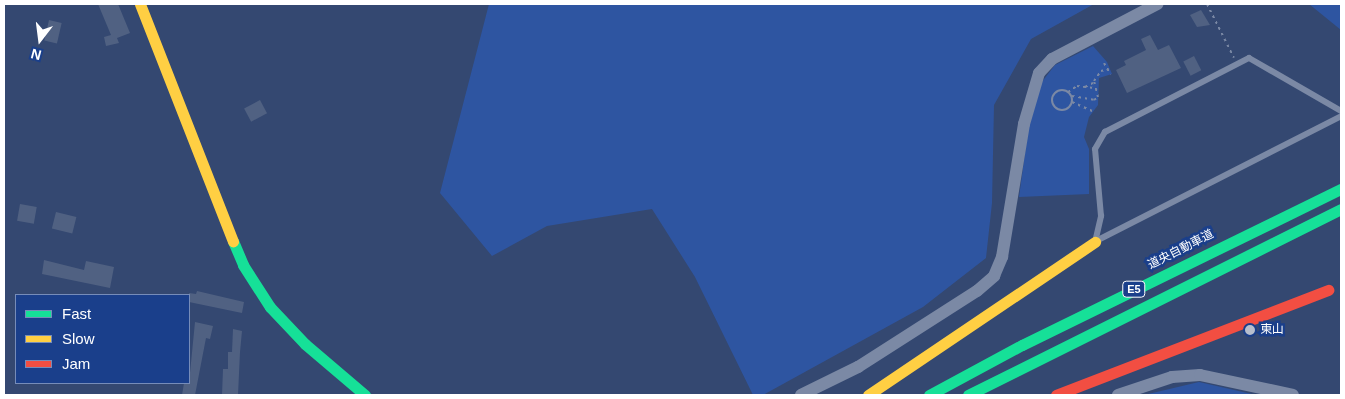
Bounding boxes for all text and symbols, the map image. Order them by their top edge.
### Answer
north arrow [15,15,65,65]
text: N [29,45,43,64]
street label: 道央自動車道 [1146,227,1216,273]
road number: E5 [1122,280,1146,298]
legend [15,294,190,384]
text: Fast [62,305,91,322]
place label: 東山 [1260,323,1284,337]
marker: 東山 [1244,324,1256,336]
text: Slow [62,330,95,347]
text: Jam [62,355,90,372]

